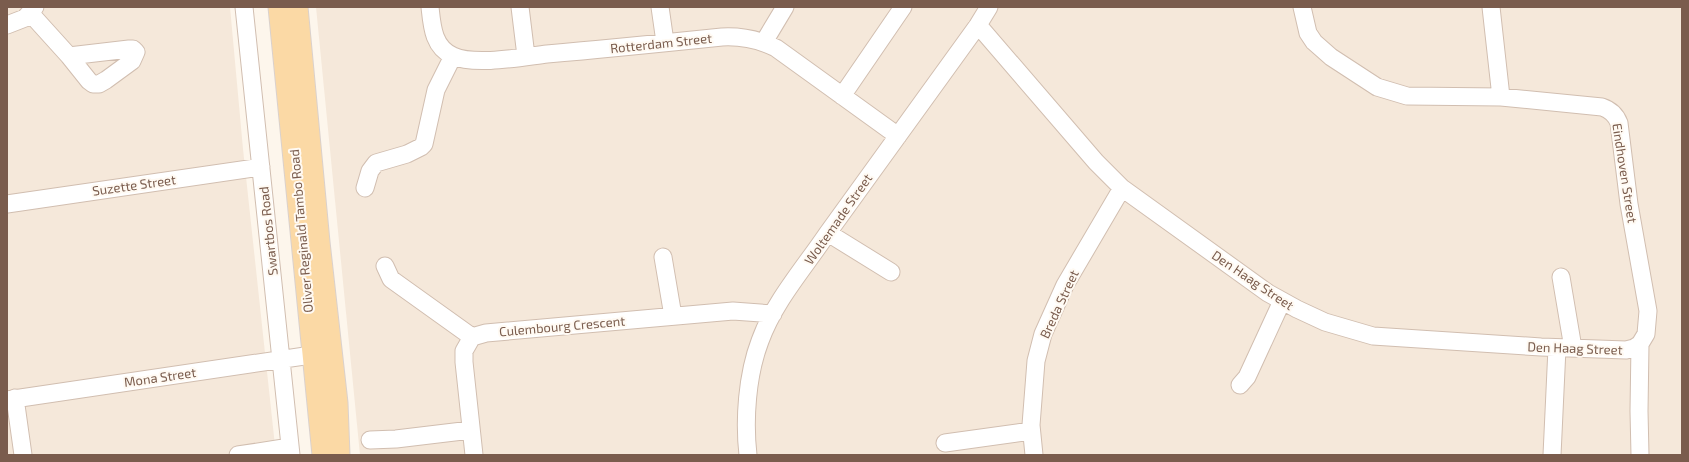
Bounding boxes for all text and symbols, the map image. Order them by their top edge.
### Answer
street label: Rotterdam Street [609,30,713,56]
street label: Eindhoven Street [1609,122,1641,224]
street label: Oliver Reginald Tambo Road [286,149,316,313]
street label: Woltemade Street [801,170,875,267]
street label: Suzette Street [91,171,177,199]
street label: Swartbos Road [255,186,281,276]
street label: Den Haag Street [1209,247,1297,313]
street label: Breda Street [1036,267,1082,341]
street label: Culembourg Crescent [498,313,626,339]
street label: Den Haag Street [1527,338,1623,358]
street label: Mona Street [123,364,197,390]

